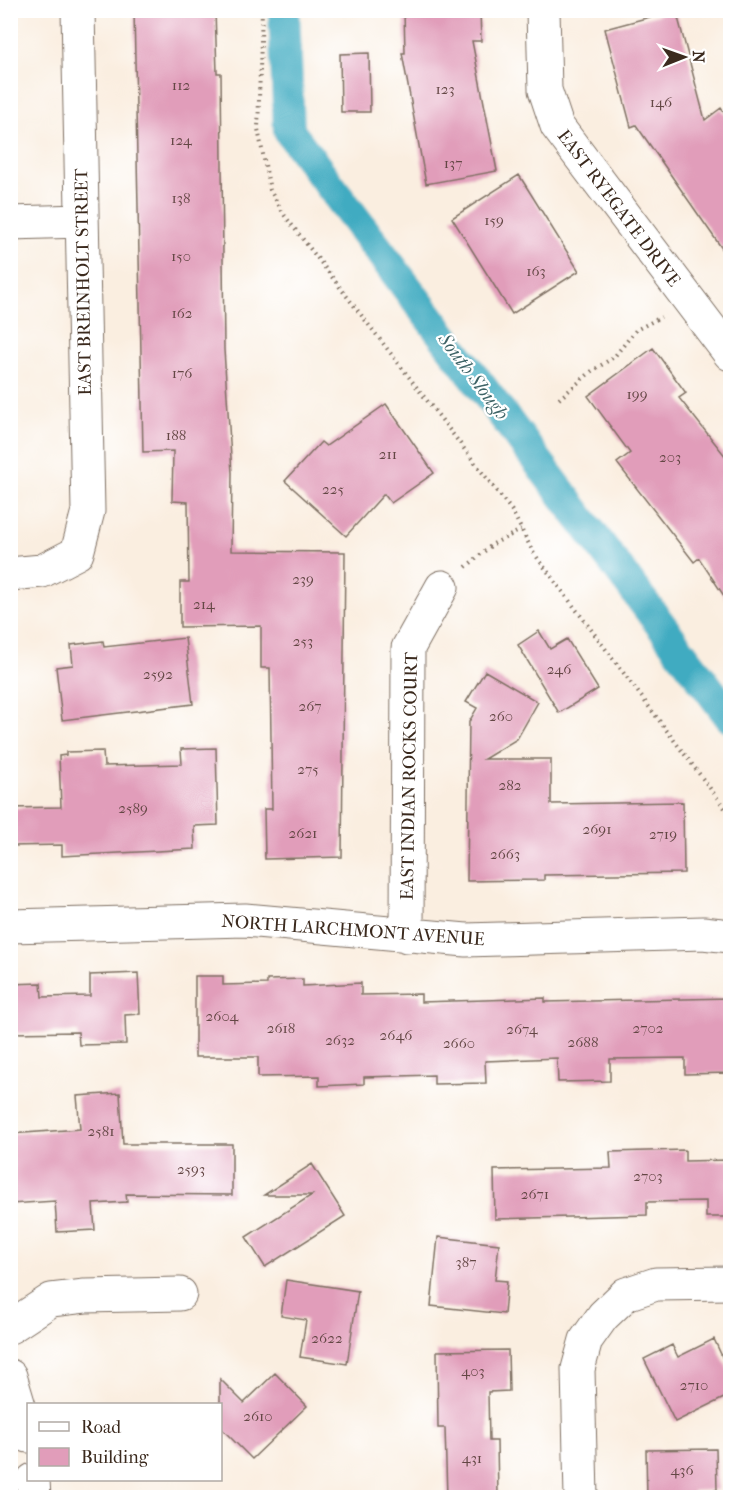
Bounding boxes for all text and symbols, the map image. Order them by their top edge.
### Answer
north arrow [654,27,714,87]
text: N [689,51,708,64]
house number: 112 [172,76,190,94]
house number: 123 [435,80,455,98]
house number: 146 [650,93,673,111]
street label: EAST RYEGATE DRIVE [553,126,684,291]
house number: 124 [170,131,193,149]
house number: 137 [444,154,462,172]
street label: EAST BREINHOLT STREET [71,167,96,396]
house number: 138 [171,189,191,207]
house number: 159 [484,211,504,229]
house number: 150 [171,247,191,265]
house number: 163 [526,262,546,280]
house number: 162 [171,304,193,322]
water label: South Slough [433,328,514,424]
house number: 176 [172,364,193,382]
house number: 199 [626,385,648,403]
house number: 188 [166,426,186,444]
house number: 211 [379,445,397,463]
house number: 203 [659,448,681,466]
house number: 225 [322,480,344,498]
house number: 239 [292,570,314,588]
house number: 214 [193,595,216,613]
house number: 253 [293,632,313,650]
street label: EAST INDIAN ROCKS COURT [397,651,422,900]
house number: 246 [547,660,572,678]
house number: 2592 [143,665,173,683]
house number: 267 [299,697,321,715]
house number: 260 [489,707,513,725]
house number: 275 [297,760,319,778]
house number: 282 [499,776,522,794]
house number: 2589 [118,799,148,817]
house number: 2691 [582,820,612,838]
house number: 2621 [289,824,317,842]
house number: 2719 [649,825,677,843]
house number: 2663 [490,845,520,863]
street label: NORTH LARCHMONT AVENUE [221,911,485,950]
house number: 2604 [206,1007,240,1025]
house number: 2618 [267,1019,295,1037]
house number: 2702 [633,1019,664,1037]
house number: 2674 [506,1020,539,1038]
house number: 2646 [380,1026,413,1044]
house number: 2632 [325,1031,355,1049]
house number: 2688 [568,1033,598,1051]
house number: 2660 [443,1034,475,1052]
house number: 2581 [87,1122,115,1140]
house number: 2593 [177,1160,205,1178]
house number: 2703 [633,1167,663,1185]
house number: 2671 [521,1185,549,1203]
house number: 387 [456,1253,476,1271]
house number: 2622 [311,1329,343,1347]
house number: 403 [461,1362,485,1380]
house number: 2710 [680,1376,708,1394]
legend [27,1403,222,1481]
house number: 2610 [243,1407,273,1425]
text: Road [81,1417,121,1438]
text: Building [81,1447,149,1468]
house number: 431 [462,1449,482,1467]
house number: 436 [670,1461,694,1479]

